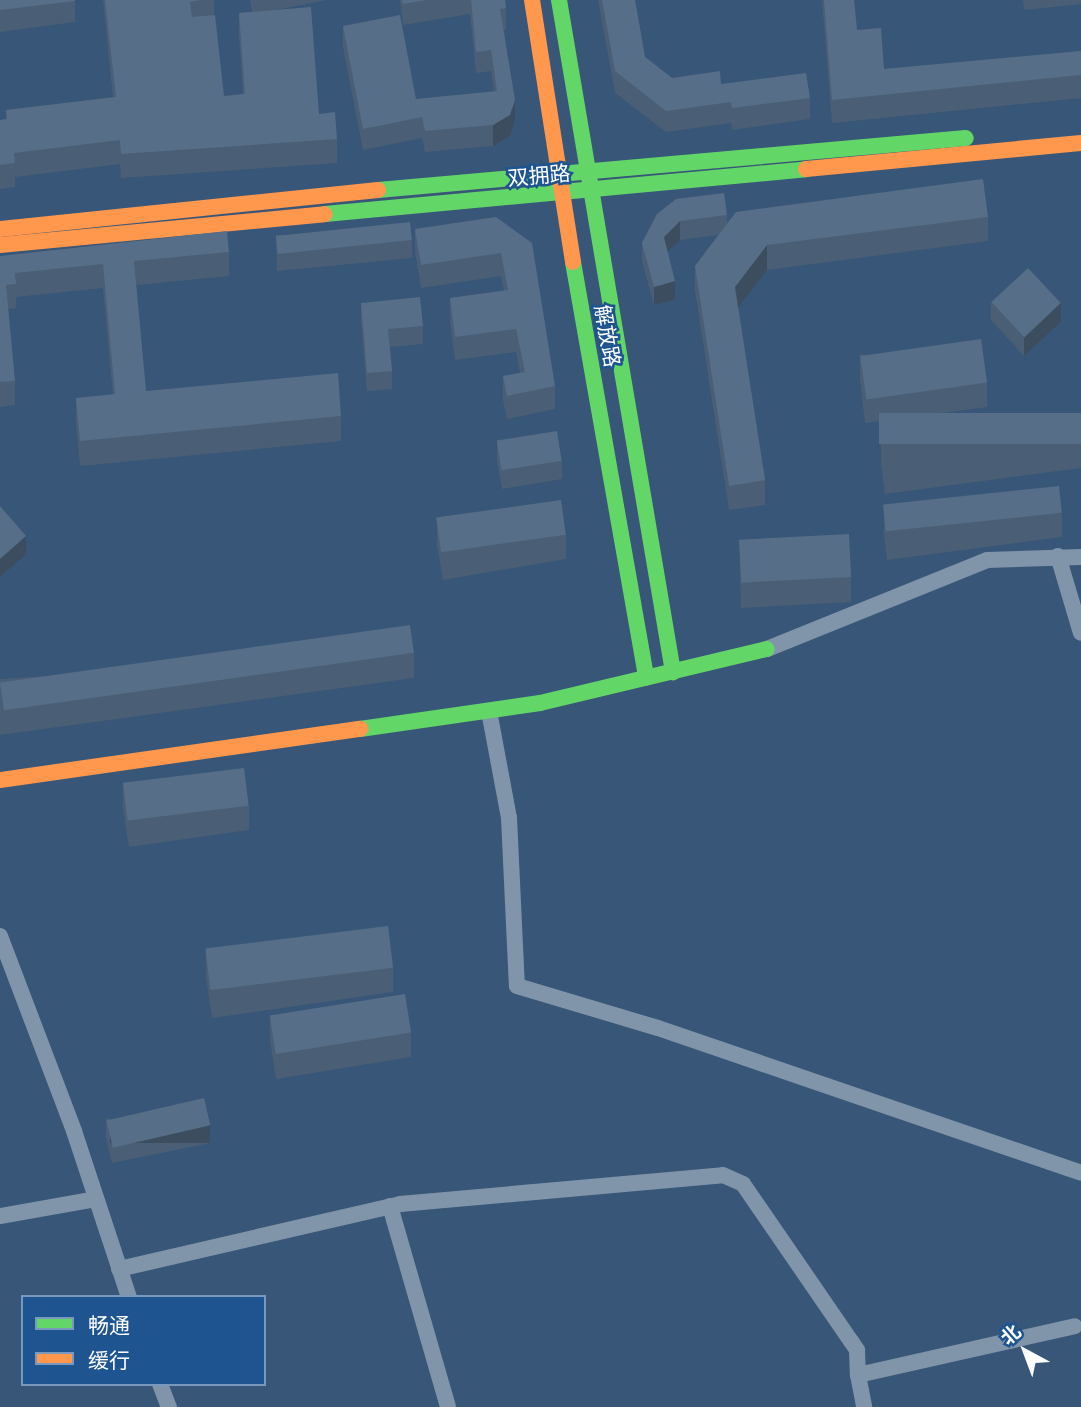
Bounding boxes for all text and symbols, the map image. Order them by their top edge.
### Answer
street label: 双拥路 [507,161,571,191]
street label: 解放路 [589,303,625,369]
legend [21,1295,266,1386]
text: 畅通 [88,1314,130,1338]
north arrow [990,1316,1060,1386]
text: 北 [997,1321,1026,1350]
text: 缓行 [88,1349,130,1373]

